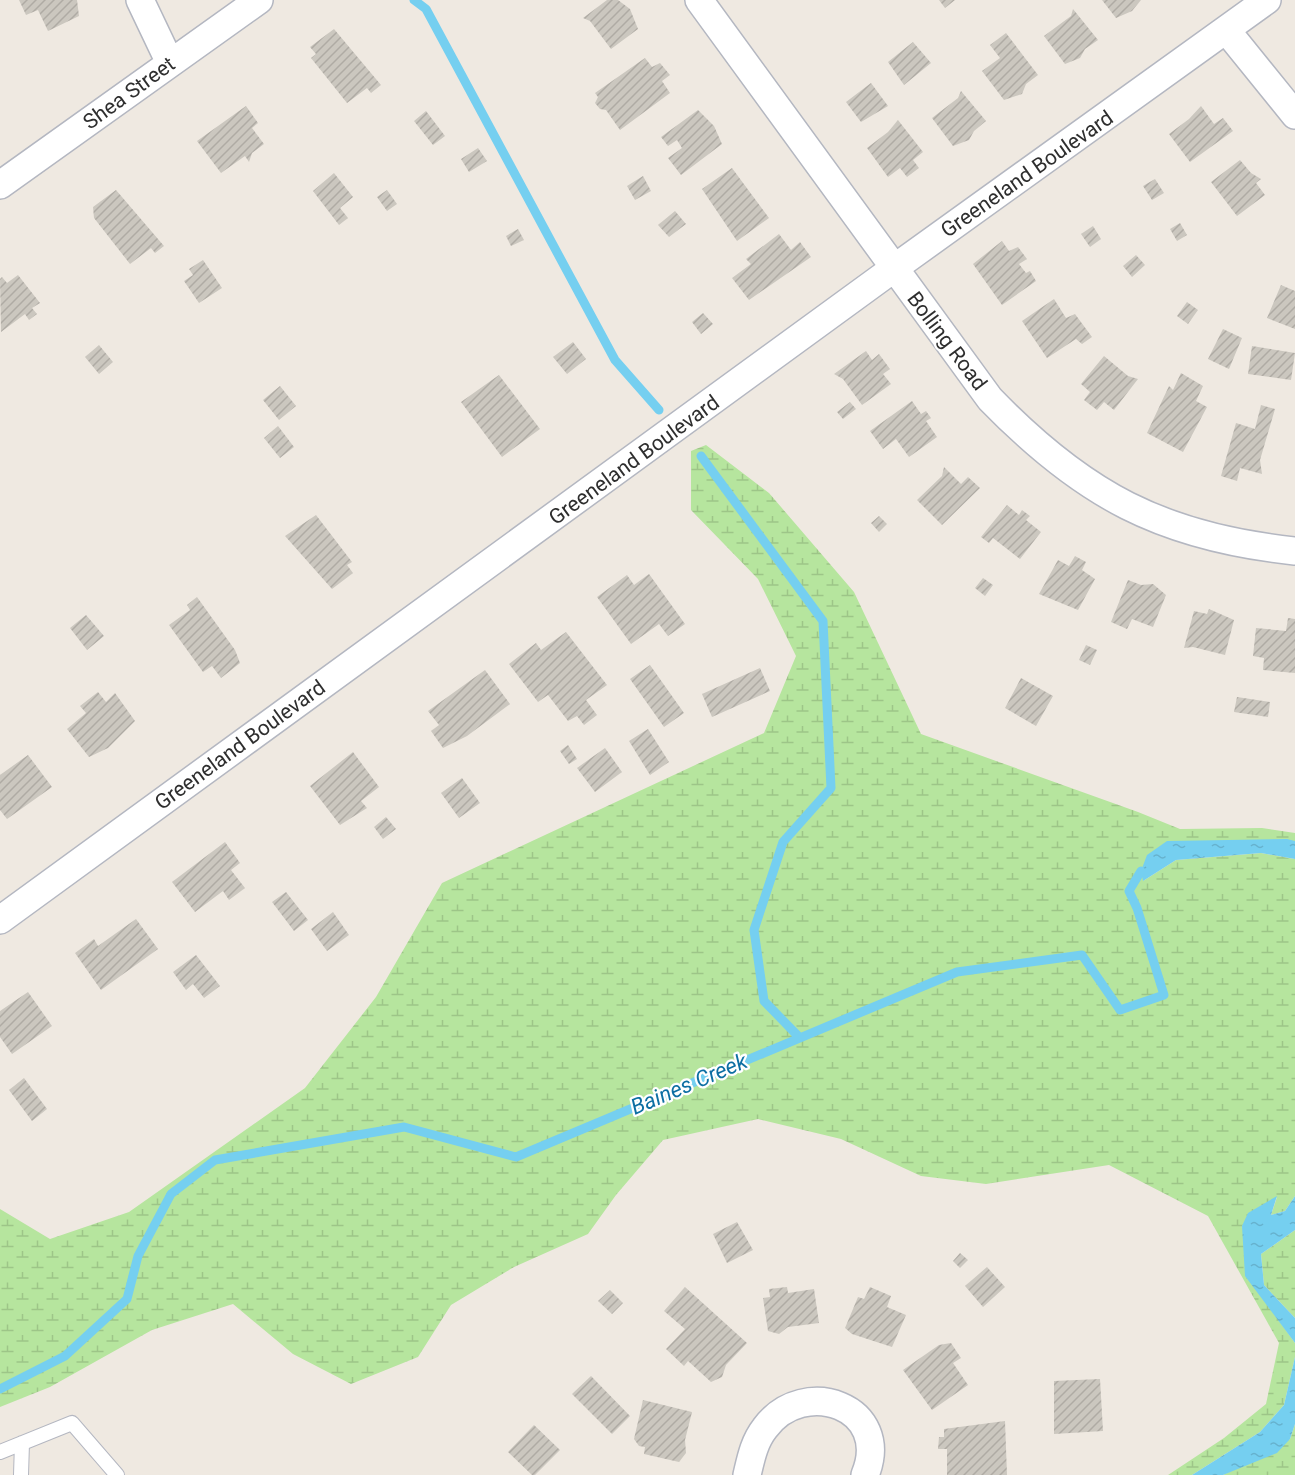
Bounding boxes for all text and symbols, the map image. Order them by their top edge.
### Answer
street label: Shea Street [79,52,180,134]
street label: Greeneland Boulevard [936,106,1118,242]
street label: Bolling Road [902,287,992,395]
street label: Greeneland Boulevard [544,390,724,530]
street label: Greeneland Boulevard [150,675,330,815]
water label: Baines Creek [627,1048,752,1120]

